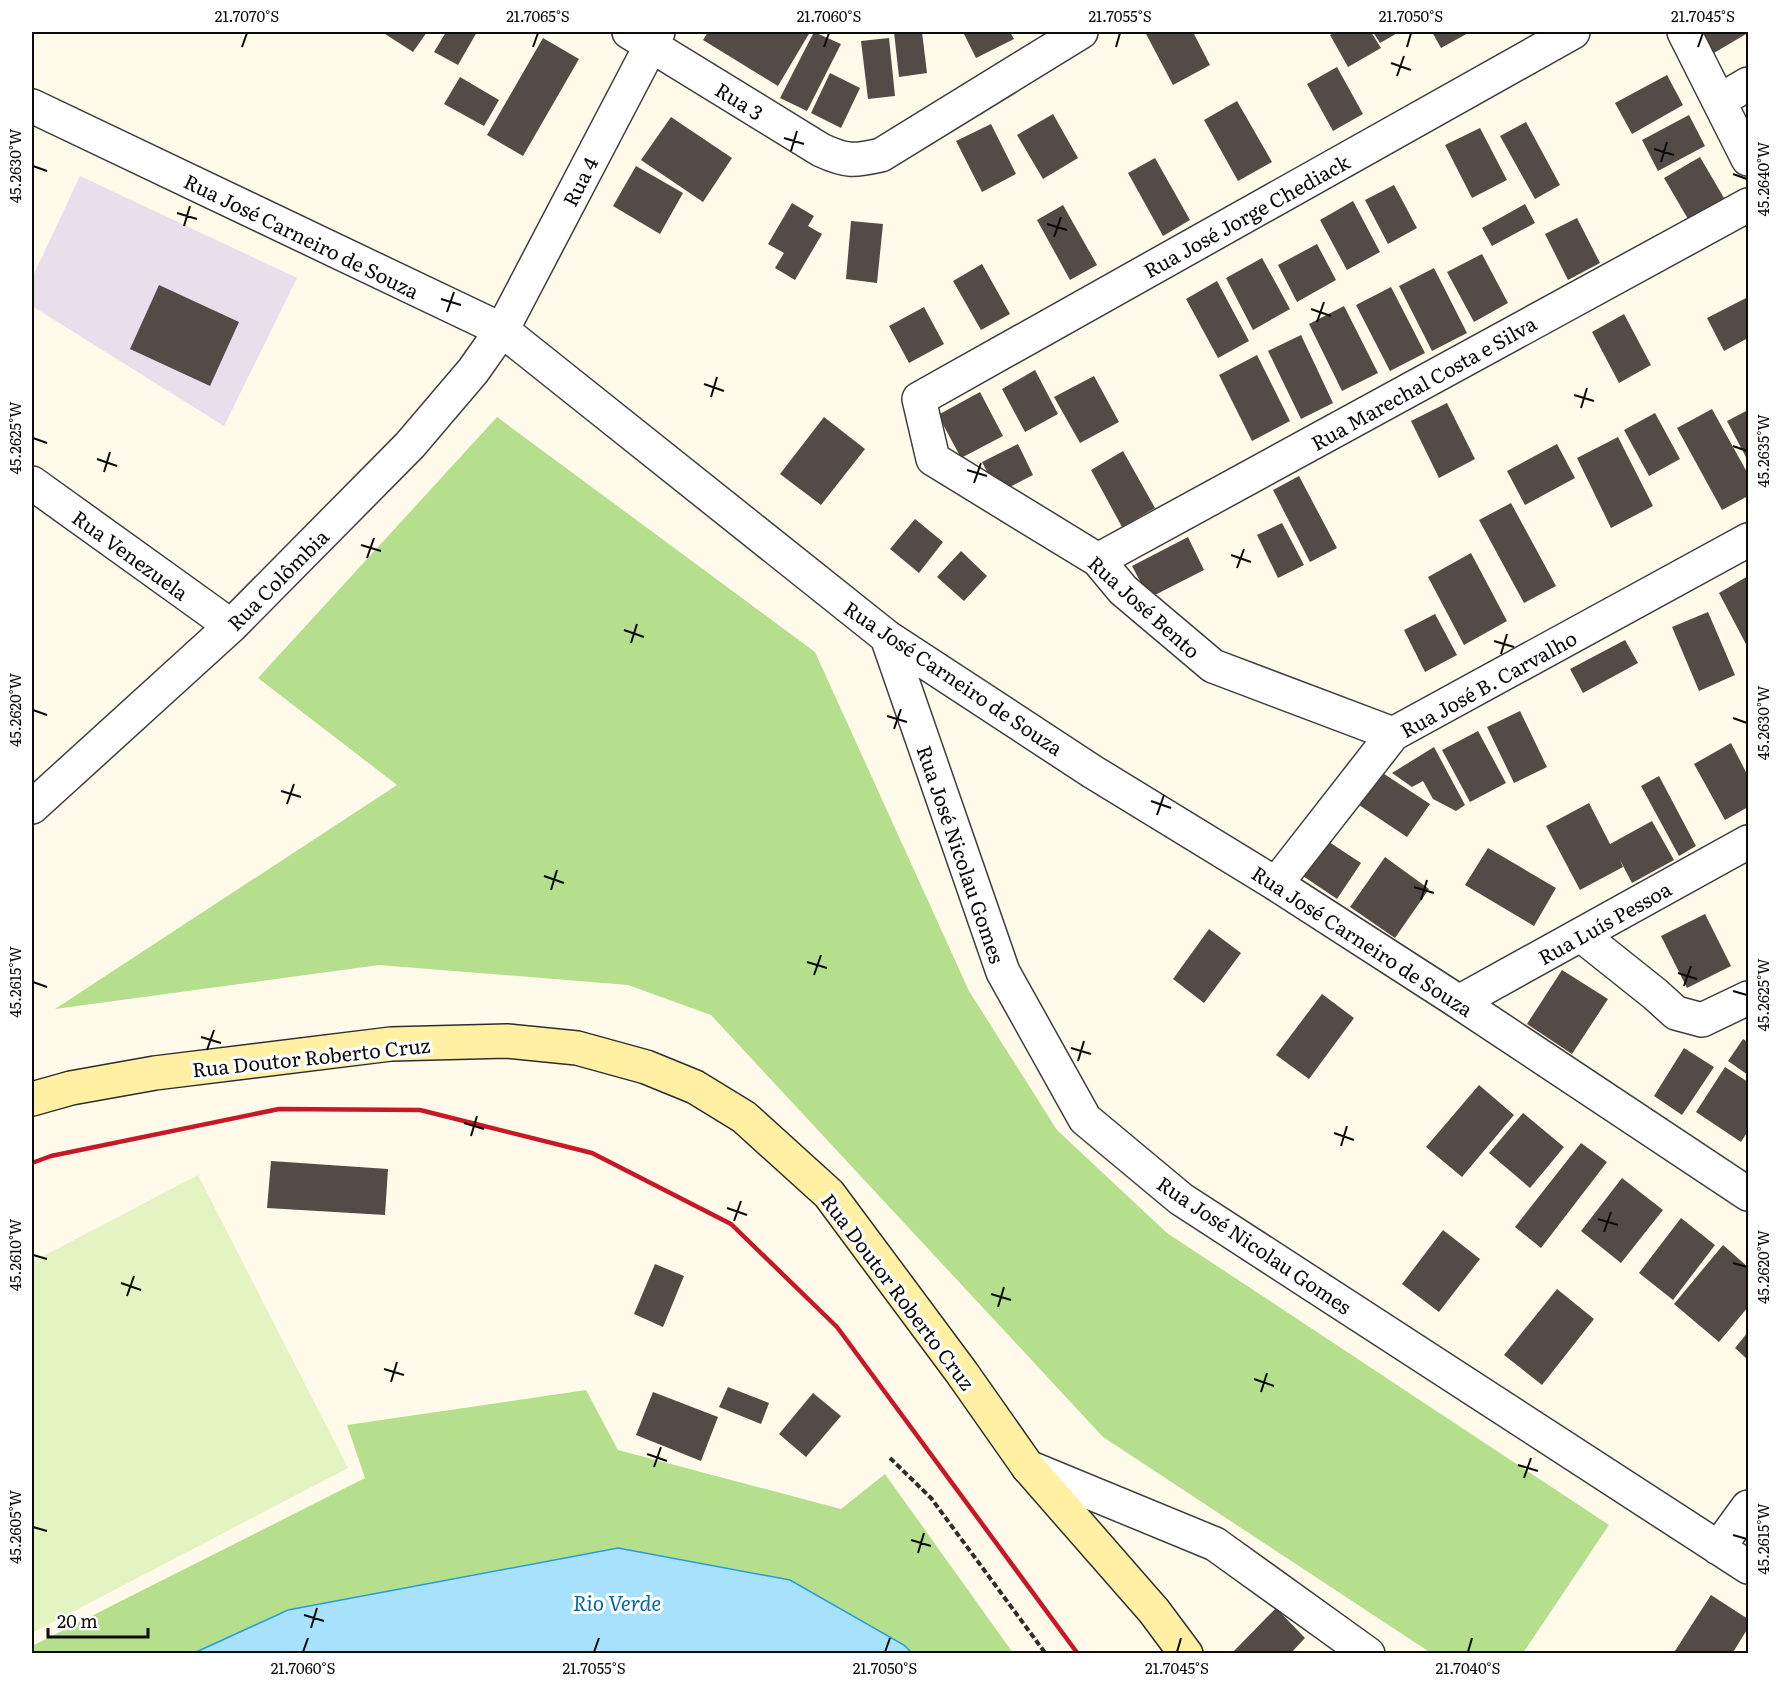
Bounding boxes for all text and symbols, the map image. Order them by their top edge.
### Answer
text: 21.7070°S [215,4,279,27]
text: 21.7065°S [506,4,570,27]
text: 21.7060°S [797,4,861,27]
text: 21.7055°S [1088,4,1152,27]
text: 21.7050°S [1379,4,1443,27]
text: 21.7045°S [1671,4,1735,27]
street label: Rua 3 [710,74,770,126]
text: 45.2630°W [3,128,26,203]
text: 45.2640°W [1751,141,1774,216]
street label: Rua José Jorge Chediack [1137,145,1355,284]
street label: Rua 4 [554,151,604,211]
street label: Rua José Carneiro de Souza [179,165,425,305]
street label: Rua Marechal Costa e Silva [1305,307,1541,457]
text: 45.2625°W [3,401,26,475]
text: 45.2635°W [1751,414,1774,488]
street label: Rua Venezuela [67,501,196,607]
street label: Rua Colômbia [219,521,335,637]
street label: Rua José Bento [1082,547,1208,665]
street label: Rua José Carneiro de Souza [839,592,1070,762]
street label: Rua José B. Carvalho [1394,622,1582,744]
text: 45.2620°W [3,672,26,747]
text: 45.2630°W [1751,685,1774,760]
street label: Rua José Nicolau Gomes [911,741,1013,967]
street label: Rua José Carneiro de Souza [1246,857,1480,1023]
street label: Rua Luís Pessoa [1532,873,1676,971]
text: 45.2615°W [3,946,26,1018]
text: 45.2625°W [1751,958,1774,1032]
street label: Rua Doutor Roberto Cruz [190,1029,432,1083]
street label: Rua José Nicolau Gomes [1152,1168,1358,1320]
street label: Rua Doutor Roberto Cruz [815,1186,983,1396]
text: 45.2610°W [3,1218,26,1291]
text: 45.2620°W [1751,1229,1774,1304]
text: 45.2605°W [3,1489,26,1564]
text: 45.2615°W [1751,1503,1774,1575]
water label: Rio Verde [573,1586,661,1617]
scale bar [48,1601,148,1639]
text: 20 m [57,1607,98,1634]
text: 21.7060°S [271,1656,335,1679]
text: 21.7055°S [562,1656,626,1679]
text: 21.7050°S [853,1656,917,1679]
text: 21.7045°S [1145,1656,1209,1679]
text: 21.7040°S [1436,1656,1500,1679]

